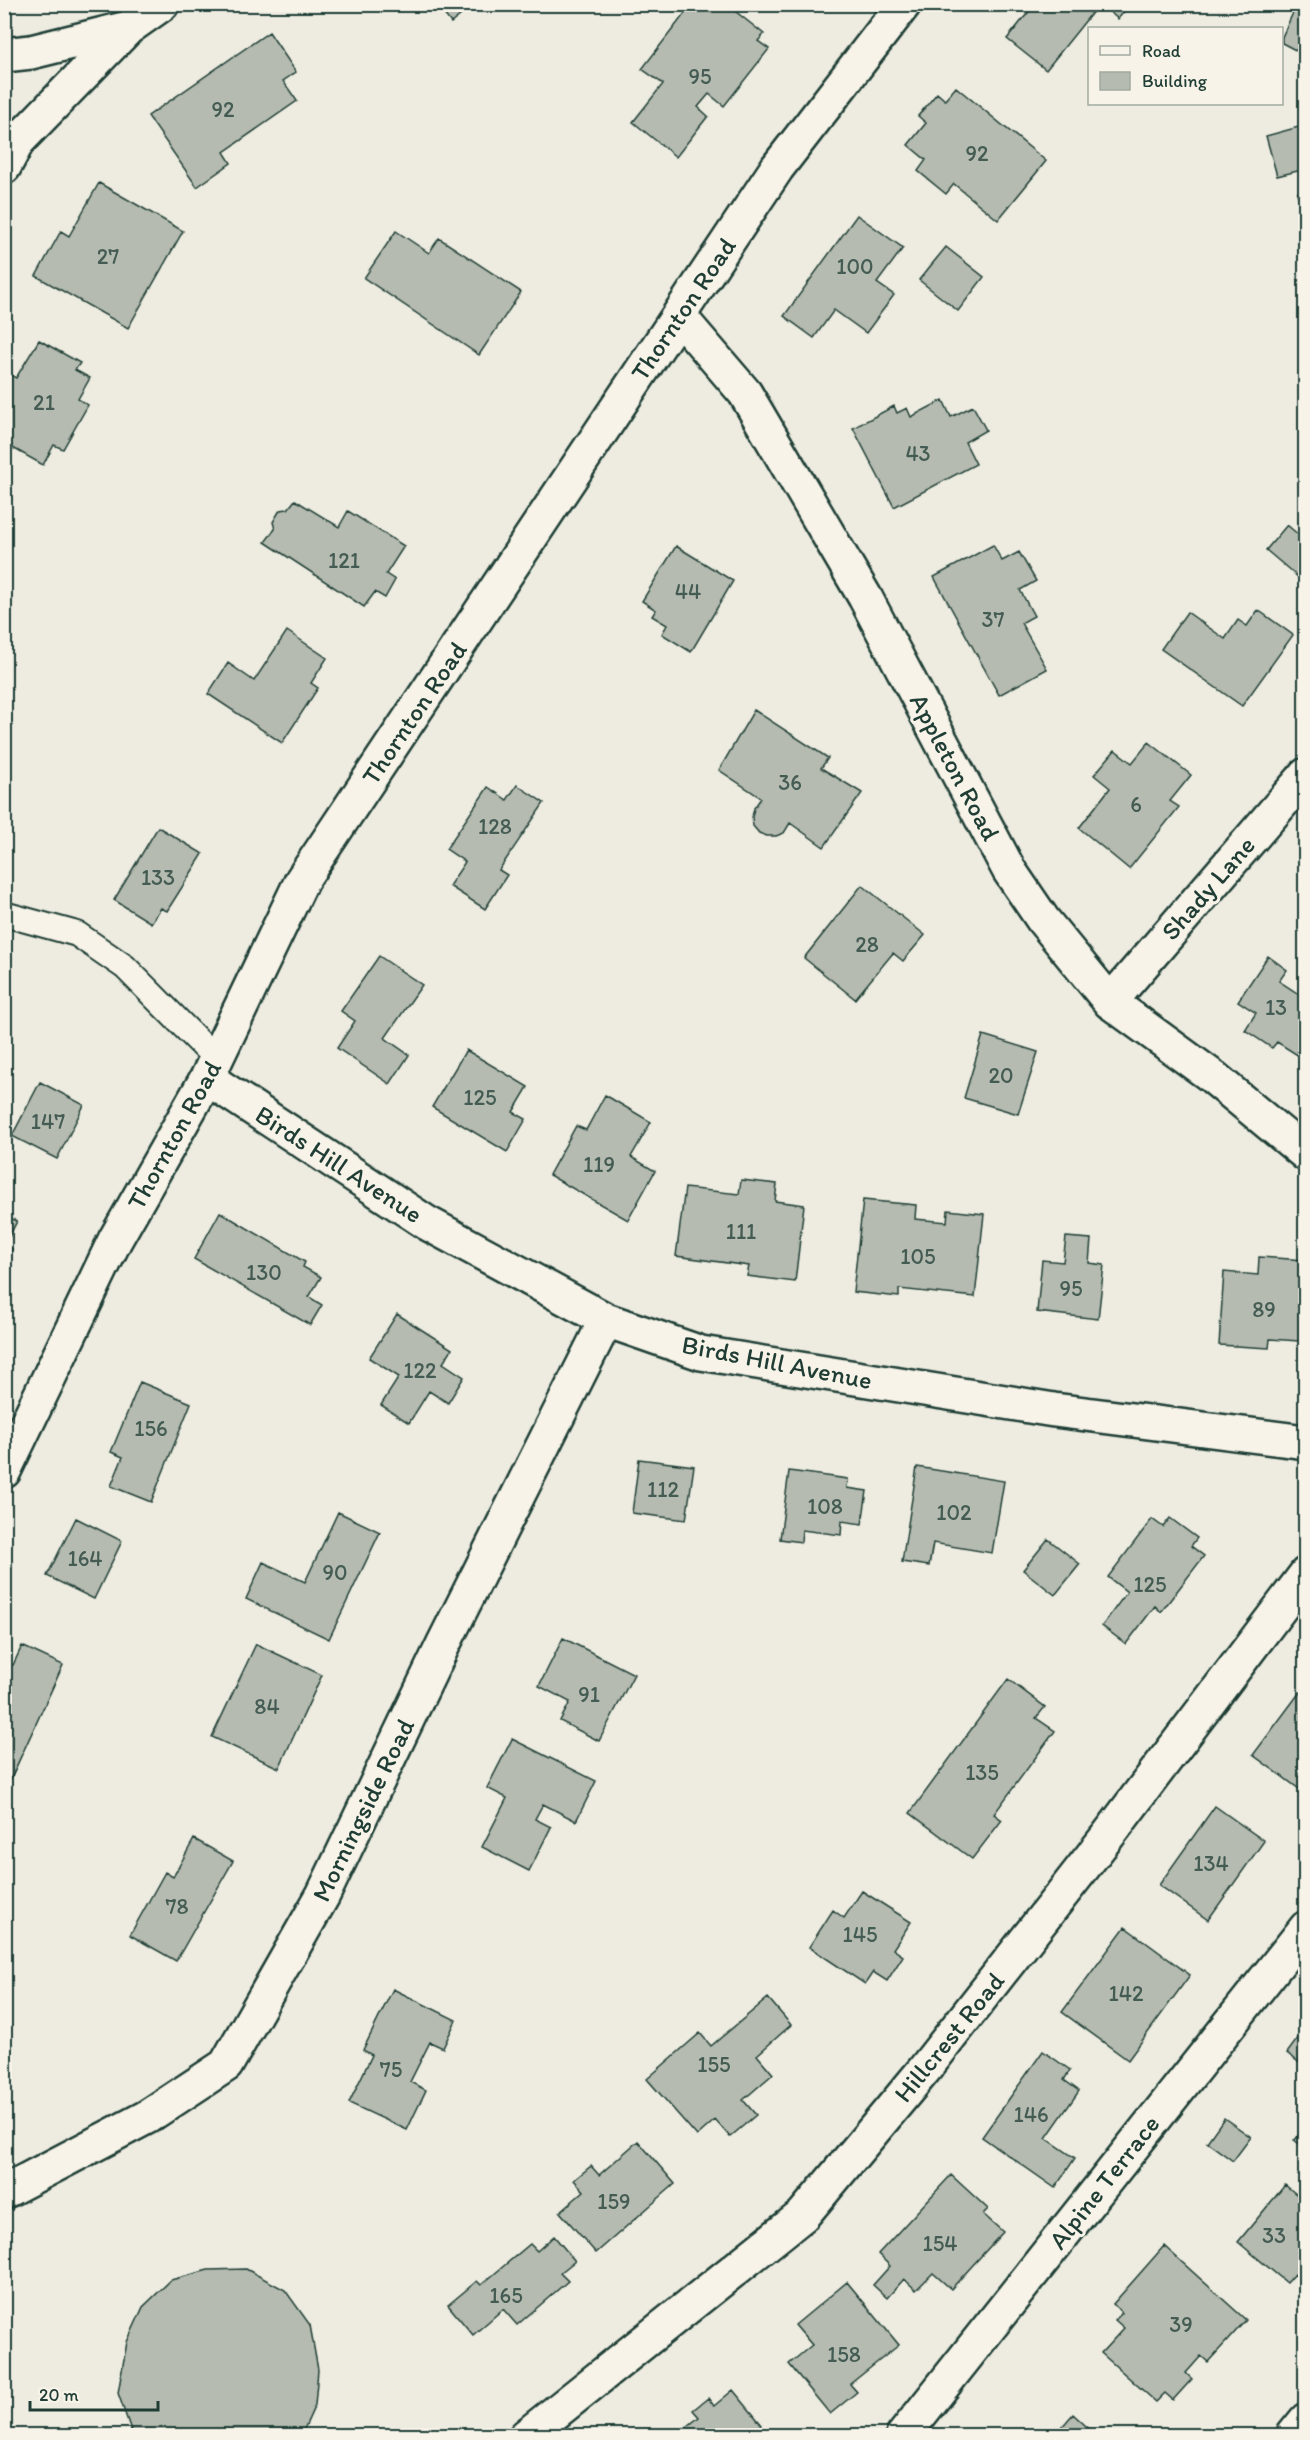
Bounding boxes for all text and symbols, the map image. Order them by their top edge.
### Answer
legend [1088,27,1283,105]
text: Road [1142,40,1181,62]
house number: 95 [688,63,712,90]
text: Building [1142,70,1208,92]
house number: 92 [211,96,235,123]
house number: 92 [965,140,989,167]
street label: Thornton Road [623,231,743,387]
house number: 27 [97,243,119,270]
house number: 100 [836,253,874,280]
house number: 21 [33,389,55,416]
house number: 43 [905,440,931,467]
house number: 121 [328,547,360,574]
house number: 44 [675,578,701,605]
house number: 37 [982,606,1005,633]
street label: Thornton Road [354,635,474,791]
street label: Appleton Road [903,688,1007,846]
house number: 36 [778,769,802,796]
house number: 6 [1130,791,1142,818]
house number: 128 [478,813,512,840]
street label: Shady Lane [1154,829,1262,947]
house number: 133 [141,864,175,891]
house number: 28 [855,931,879,958]
house number: 13 [1265,994,1287,1021]
street label: Thornton Road [120,1055,228,1215]
house number: 20 [988,1062,1014,1089]
house number: 125 [463,1084,497,1111]
street label: Birds Hill Avenue [249,1098,429,1230]
house number: 147 [31,1108,65,1135]
house number: 119 [583,1151,615,1178]
house number: 111 [726,1218,756,1245]
house number: 105 [900,1243,936,1270]
house number: 130 [246,1259,282,1286]
house number: 95 [1059,1275,1083,1302]
house number: 89 [1252,1296,1276,1323]
street label: Birds Hill Avenue [679,1328,875,1396]
house number: 122 [403,1357,437,1384]
house number: 156 [134,1415,168,1442]
house number: 112 [647,1476,679,1503]
house number: 108 [807,1493,843,1520]
house number: 102 [936,1499,972,1526]
house number: 164 [67,1545,103,1572]
house number: 90 [322,1559,348,1586]
house number: 125 [1133,1571,1167,1598]
house number: 91 [578,1681,600,1708]
house number: 84 [254,1693,280,1720]
street label: Morningside Road [305,1713,421,1907]
house number: 135 [965,1759,999,1786]
house number: 134 [1193,1850,1229,1877]
house number: 78 [166,1893,188,1920]
house number: 145 [843,1921,877,1948]
street label: Hillcrest Road [887,1965,1012,2109]
house number: 142 [1108,1980,1144,2007]
house number: 155 [697,2051,731,2078]
house number: 75 [380,2056,402,2083]
house number: 146 [1013,2101,1049,2128]
street label: Alpine Terrace [1042,2108,1166,2256]
house number: 159 [597,2188,631,2215]
house number: 33 [1262,2222,1286,2249]
house number: 154 [923,2230,957,2257]
house number: 165 [489,2282,523,2309]
house number: 39 [1169,2311,1193,2338]
house number: 158 [827,2341,861,2368]
scale bar [30,2374,158,2412]
text: 20 m [39,2384,79,2406]

